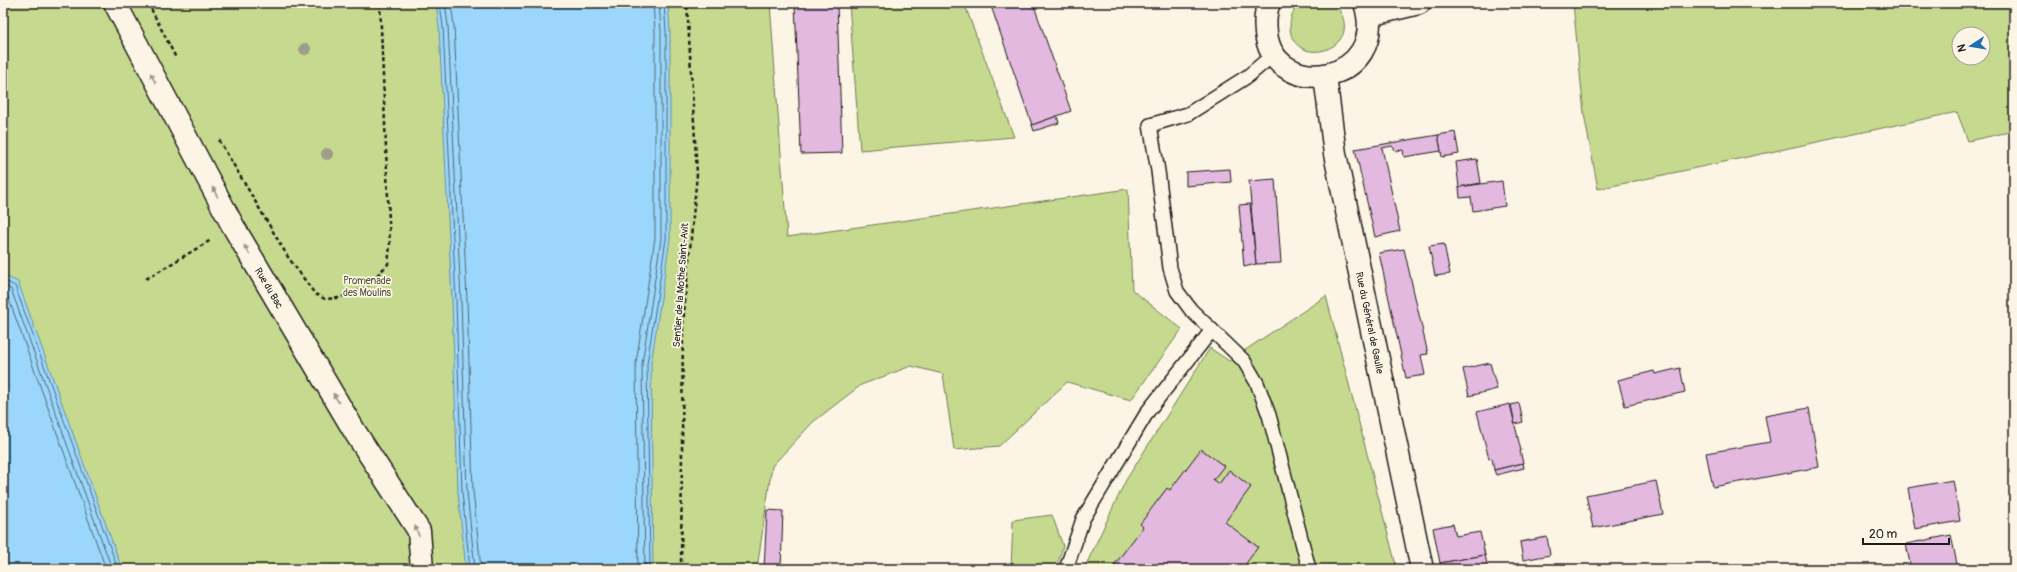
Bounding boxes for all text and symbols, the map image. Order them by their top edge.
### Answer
north arrow [1951,26,1991,66]
text: N [1954,42,1969,53]
one-way arrow [150,72,156,83]
one-way arrow [211,186,218,198]
street label: Sentier de la Mothe Saint-Avit [671,222,691,348]
one-way arrow [244,244,251,256]
street label: Rue du Bac [252,266,285,311]
street label: Rue du Général de Gaulle [1353,271,1386,375]
park label: Promenade des Moulins [343,275,392,299]
one-way arrow [332,392,339,404]
scale bar [1863,520,1949,546]
one-way arrow [414,524,420,536]
text: 20 m [1869,527,1898,542]

